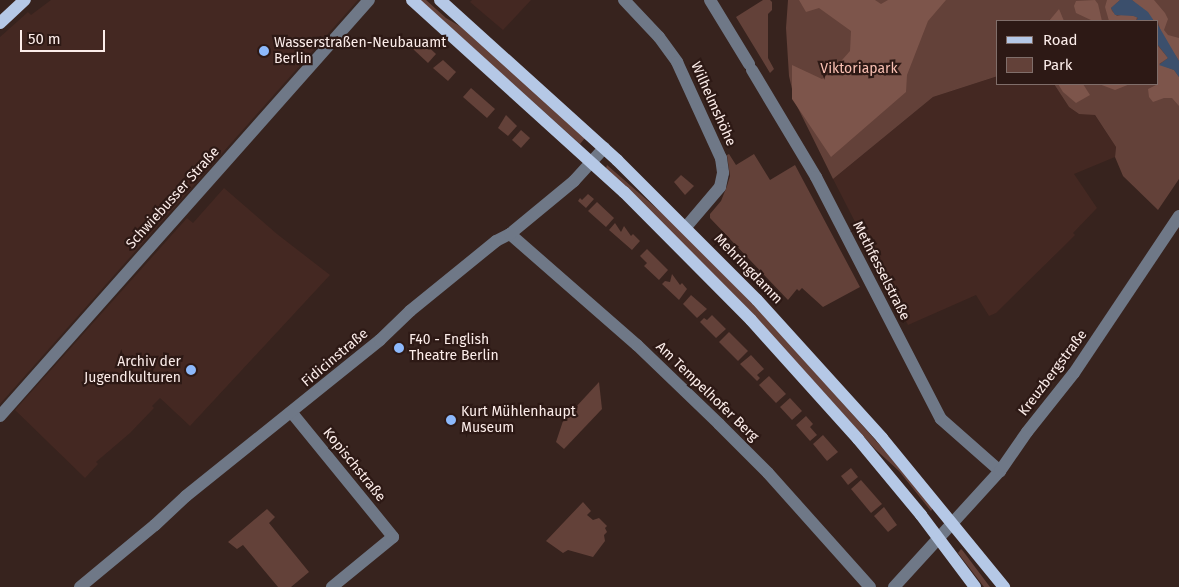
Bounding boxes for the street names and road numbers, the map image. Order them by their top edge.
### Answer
street label: Wilhelmshöhe [687,59,739,149]
street label: Schwiebusser Straße [123,144,223,252]
street label: Methfesselstraße [849,219,913,323]
street label: Mehringdamm [710,230,786,308]
street label: Fidicinstraße [298,325,372,391]
street label: Kreuzbergstraße [1015,327,1091,419]
street label: Am Tempelhofer Berg [652,339,762,445]
street label: Kopischstraße [319,425,389,505]

